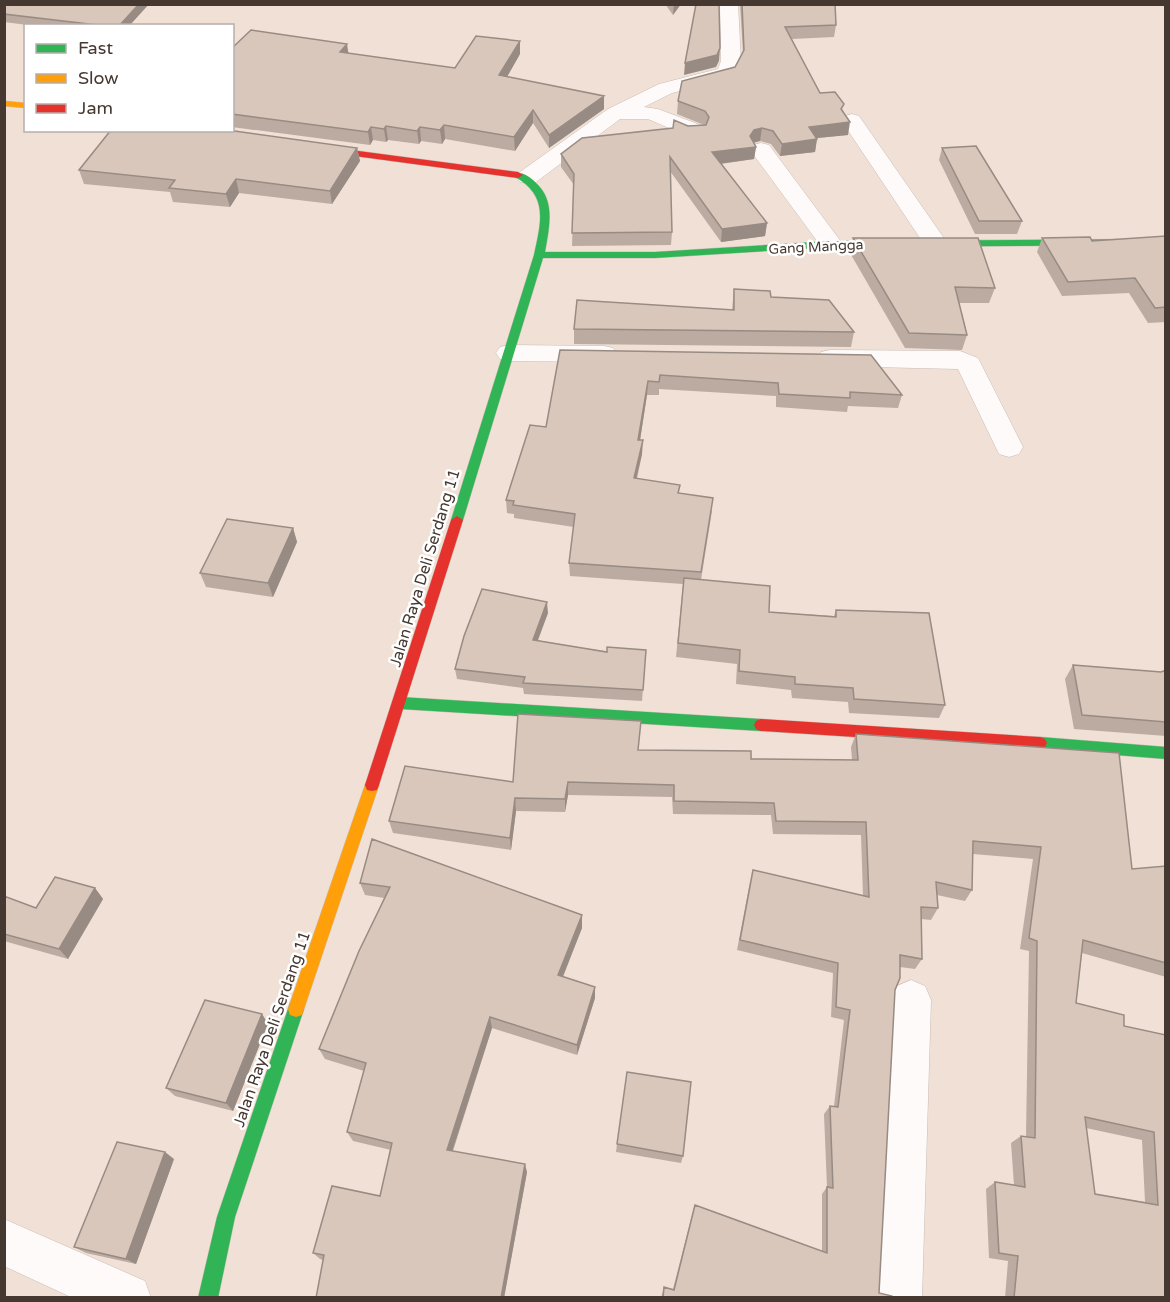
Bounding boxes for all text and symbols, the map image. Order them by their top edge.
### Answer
legend [24,24,234,132]
text: Fast [78,37,113,59]
text: Slow [78,67,119,89]
text: Jam [78,97,113,119]
street label: Gang Mangga [768,236,864,258]
street label: Jalan Raya Deli Serdang 11 [385,467,465,669]
street label: Jalan Raya Deli Serdang 11 [229,928,315,1130]

